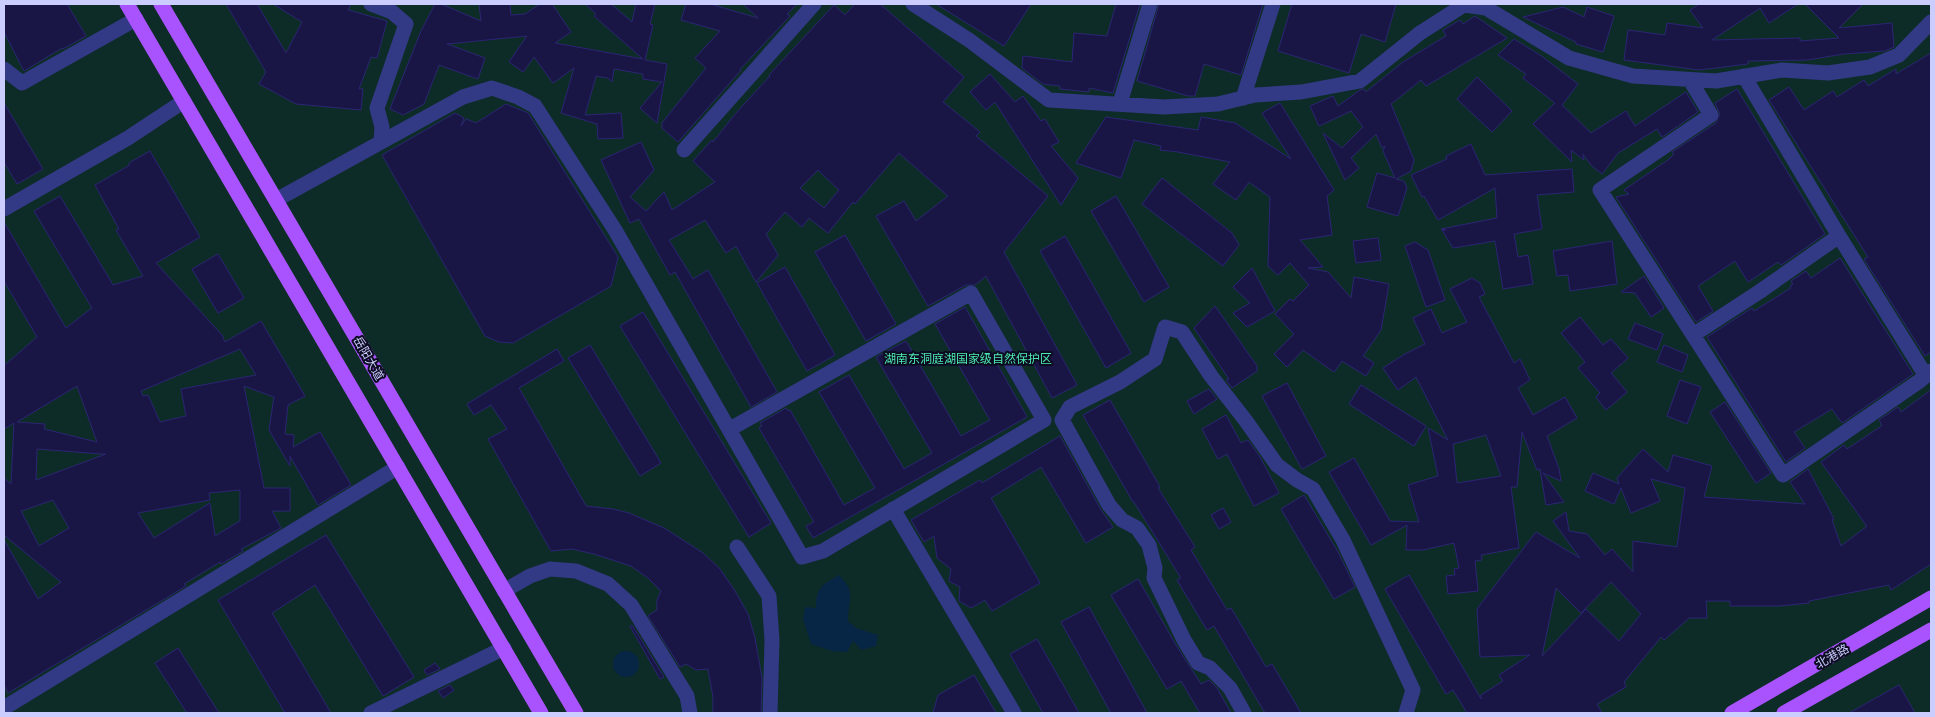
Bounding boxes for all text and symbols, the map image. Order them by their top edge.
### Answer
street label: 岳阳大道 [350,333,388,383]
park label: 湖南东洞庭湖国家级自然保护区 [884,350,1052,367]
street label: 北港路 [1812,640,1852,672]

